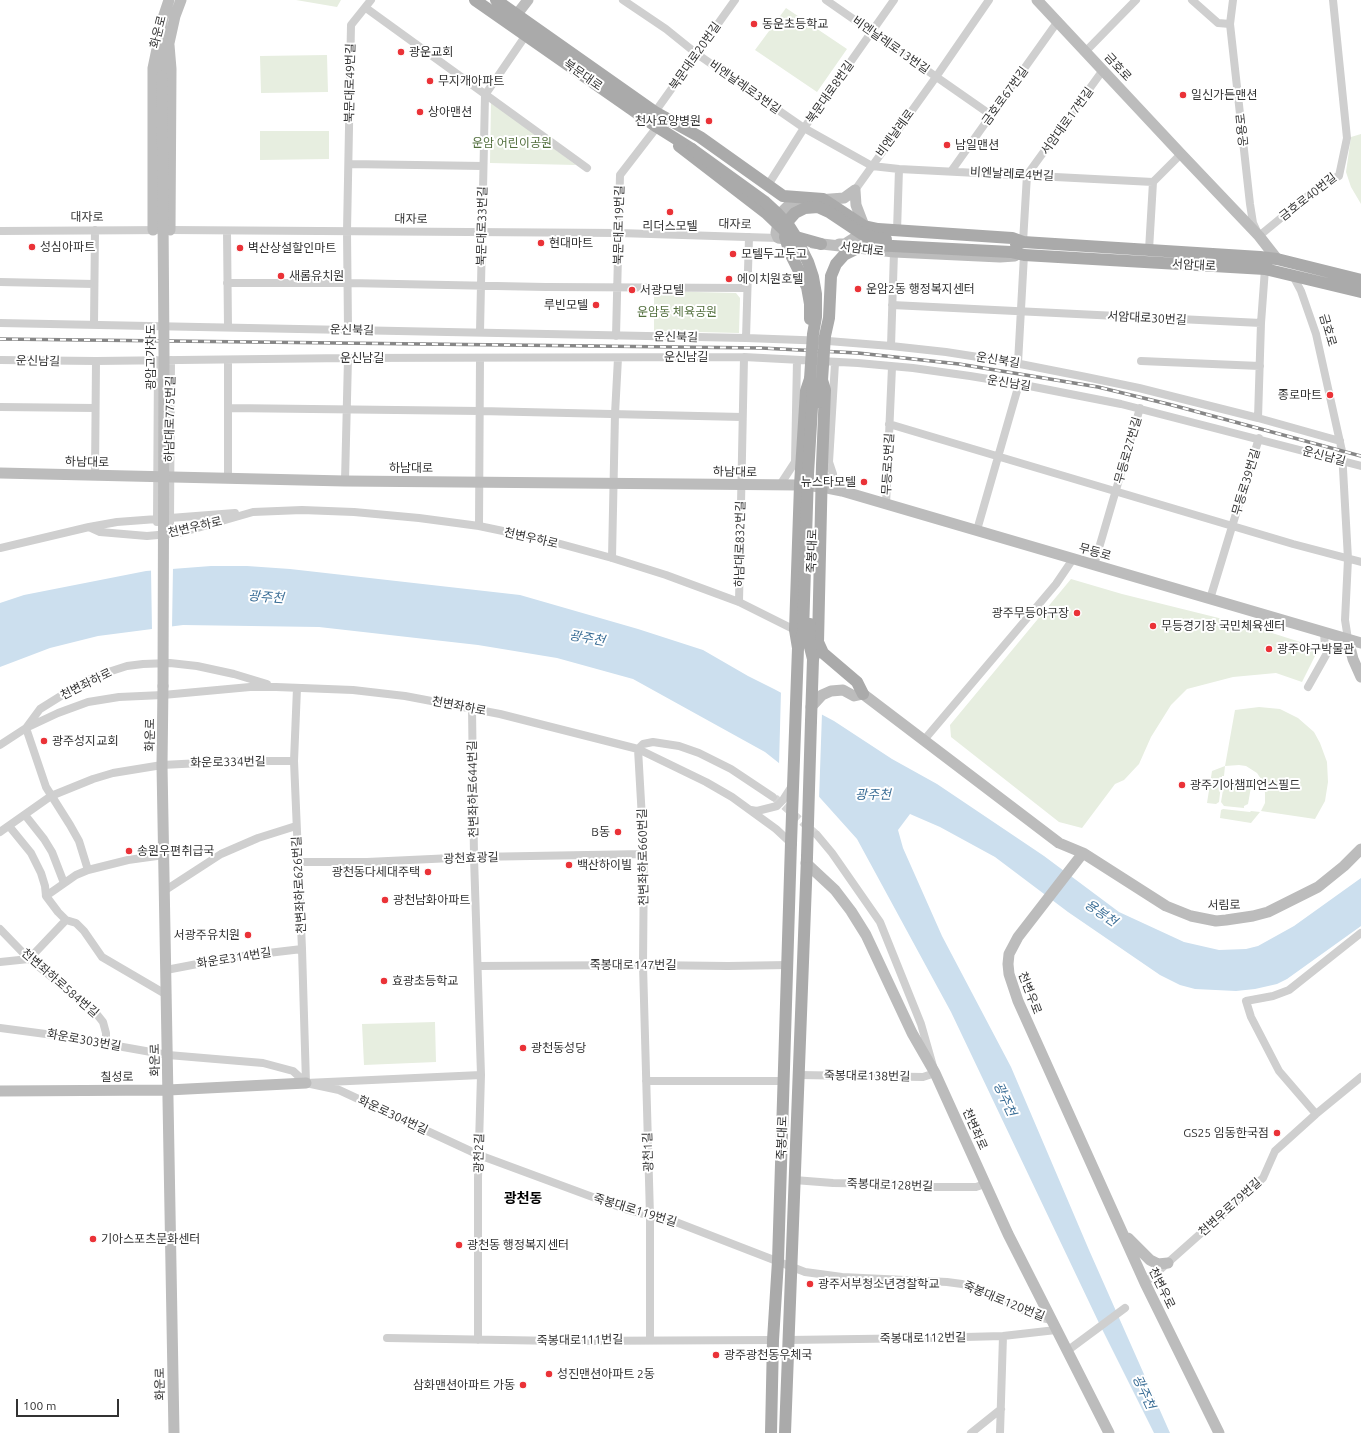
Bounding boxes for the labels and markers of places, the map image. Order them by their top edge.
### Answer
place label: 동운초등학교 [762,17,828,31]
marker: 동운초등학교 [749,19,759,29]
place label: 광운교회 [409,45,453,59]
marker: 광운교회 [396,47,406,57]
place label: 무지개아파트 [438,74,504,88]
marker: 무지개아파트 [425,76,435,86]
place label: 일신가든맨션 [1191,88,1257,102]
marker: 일신가든맨션 [1178,90,1188,100]
place label: 상아맨션 [428,105,472,119]
marker: 상아맨션 [415,107,425,117]
place label: 천사요양병원 [635,114,701,128]
marker: 천사요양병원 [704,116,714,126]
place label: 남일맨션 [955,138,999,152]
marker: 남일맨션 [942,140,952,150]
marker: 리더스모텔 [665,207,675,217]
place label: 리더스모텔 [642,219,698,233]
place label: 현대마트 [549,236,593,250]
marker: 현대마트 [536,238,546,248]
place label: 성심아파트 [40,240,95,254]
place label: 벽산상설할인마트 [248,241,336,255]
marker: 성심아파트 [27,242,37,252]
marker: 벽산상설할인마트 [235,243,245,253]
place label: 모텔두고두고 [741,247,807,261]
marker: 모텔두고두고 [728,249,738,259]
place label: 새롬유치원 [289,269,344,283]
marker: 새롬유치원 [276,271,286,281]
place label: 에이치원호텔 [737,272,803,286]
marker: 에이치원호텔 [724,274,734,284]
place label: 운암2동 행정복지센터 [866,282,975,296]
place label: 서광모텔 [640,283,684,297]
marker: 운암2동 행정복지센터 [853,284,863,294]
marker: 서광모텔 [627,285,637,295]
place label: 루빈모텔 [544,298,588,312]
marker: 루빈모텔 [591,300,601,310]
place label: 종로마트 [1278,388,1322,402]
marker: 종로마트 [1325,390,1335,400]
place label: 뉴스타모텔 [801,475,856,489]
marker: 뉴스타모텔 [859,477,869,487]
place label: 광주무등야구장 [992,606,1069,620]
marker: 광주무등야구장 [1072,608,1082,618]
place label: 무등경기장 국민체육센터 [1161,619,1285,633]
marker: 무등경기장 국민체육센터 [1148,621,1158,631]
place label: 광주야구박물관 [1277,642,1354,656]
marker: 광주야구박물관 [1264,644,1274,654]
place label: 광주성지교회 [52,734,118,748]
marker: 광주성지교회 [39,736,49,746]
place label: 광주기아챔피언스필드 [1190,778,1300,792]
marker: 광주기아챔피언스필드 [1177,780,1187,790]
place label: B동 [591,825,610,839]
marker: B동 [613,827,623,837]
place label: 송원우편취급국 [137,844,214,858]
marker: 송원우편취급국 [124,846,134,856]
place label: 백산하이빌 [577,858,632,872]
marker: 백산하이빌 [564,860,574,870]
place label: 광천동다세대주택 [332,865,420,879]
marker: 광천동다세대주택 [423,867,433,877]
place label: 광천남화아파트 [393,893,470,907]
marker: 광천남화아파트 [380,895,390,905]
place label: 서광주유치원 [174,928,240,942]
marker: 서광주유치원 [243,930,253,940]
place label: 효광초등학교 [392,974,458,988]
marker: 효광초등학교 [379,976,389,986]
place label: 광천동성당 [531,1041,586,1055]
marker: 광천동성당 [518,1043,528,1053]
place label: GS25 임동한국점 [1183,1126,1269,1140]
marker: GS25 임동한국점 [1272,1128,1282,1138]
place label: 기아스포츠문화센터 [101,1232,200,1246]
marker: 기아스포츠문화센터 [88,1234,98,1244]
place label: 광천동 행정복지센터 [467,1238,569,1252]
marker: 광천동 행정복지센터 [454,1240,464,1250]
place label: 광주서부청소년경찰학교 [818,1277,939,1291]
marker: 광주서부청소년경찰학교 [805,1279,815,1289]
place label: 광주광천동우체국 [724,1348,812,1362]
marker: 광주광천동우체국 [711,1350,721,1360]
place label: 성진맨션아파트 2동 [557,1367,655,1381]
marker: 성진맨션아파트 2동 [544,1369,554,1379]
place label: 삼화맨션아파트 가동 [413,1378,515,1392]
marker: 삼화맨션아파트 가동 [518,1380,528,1390]

